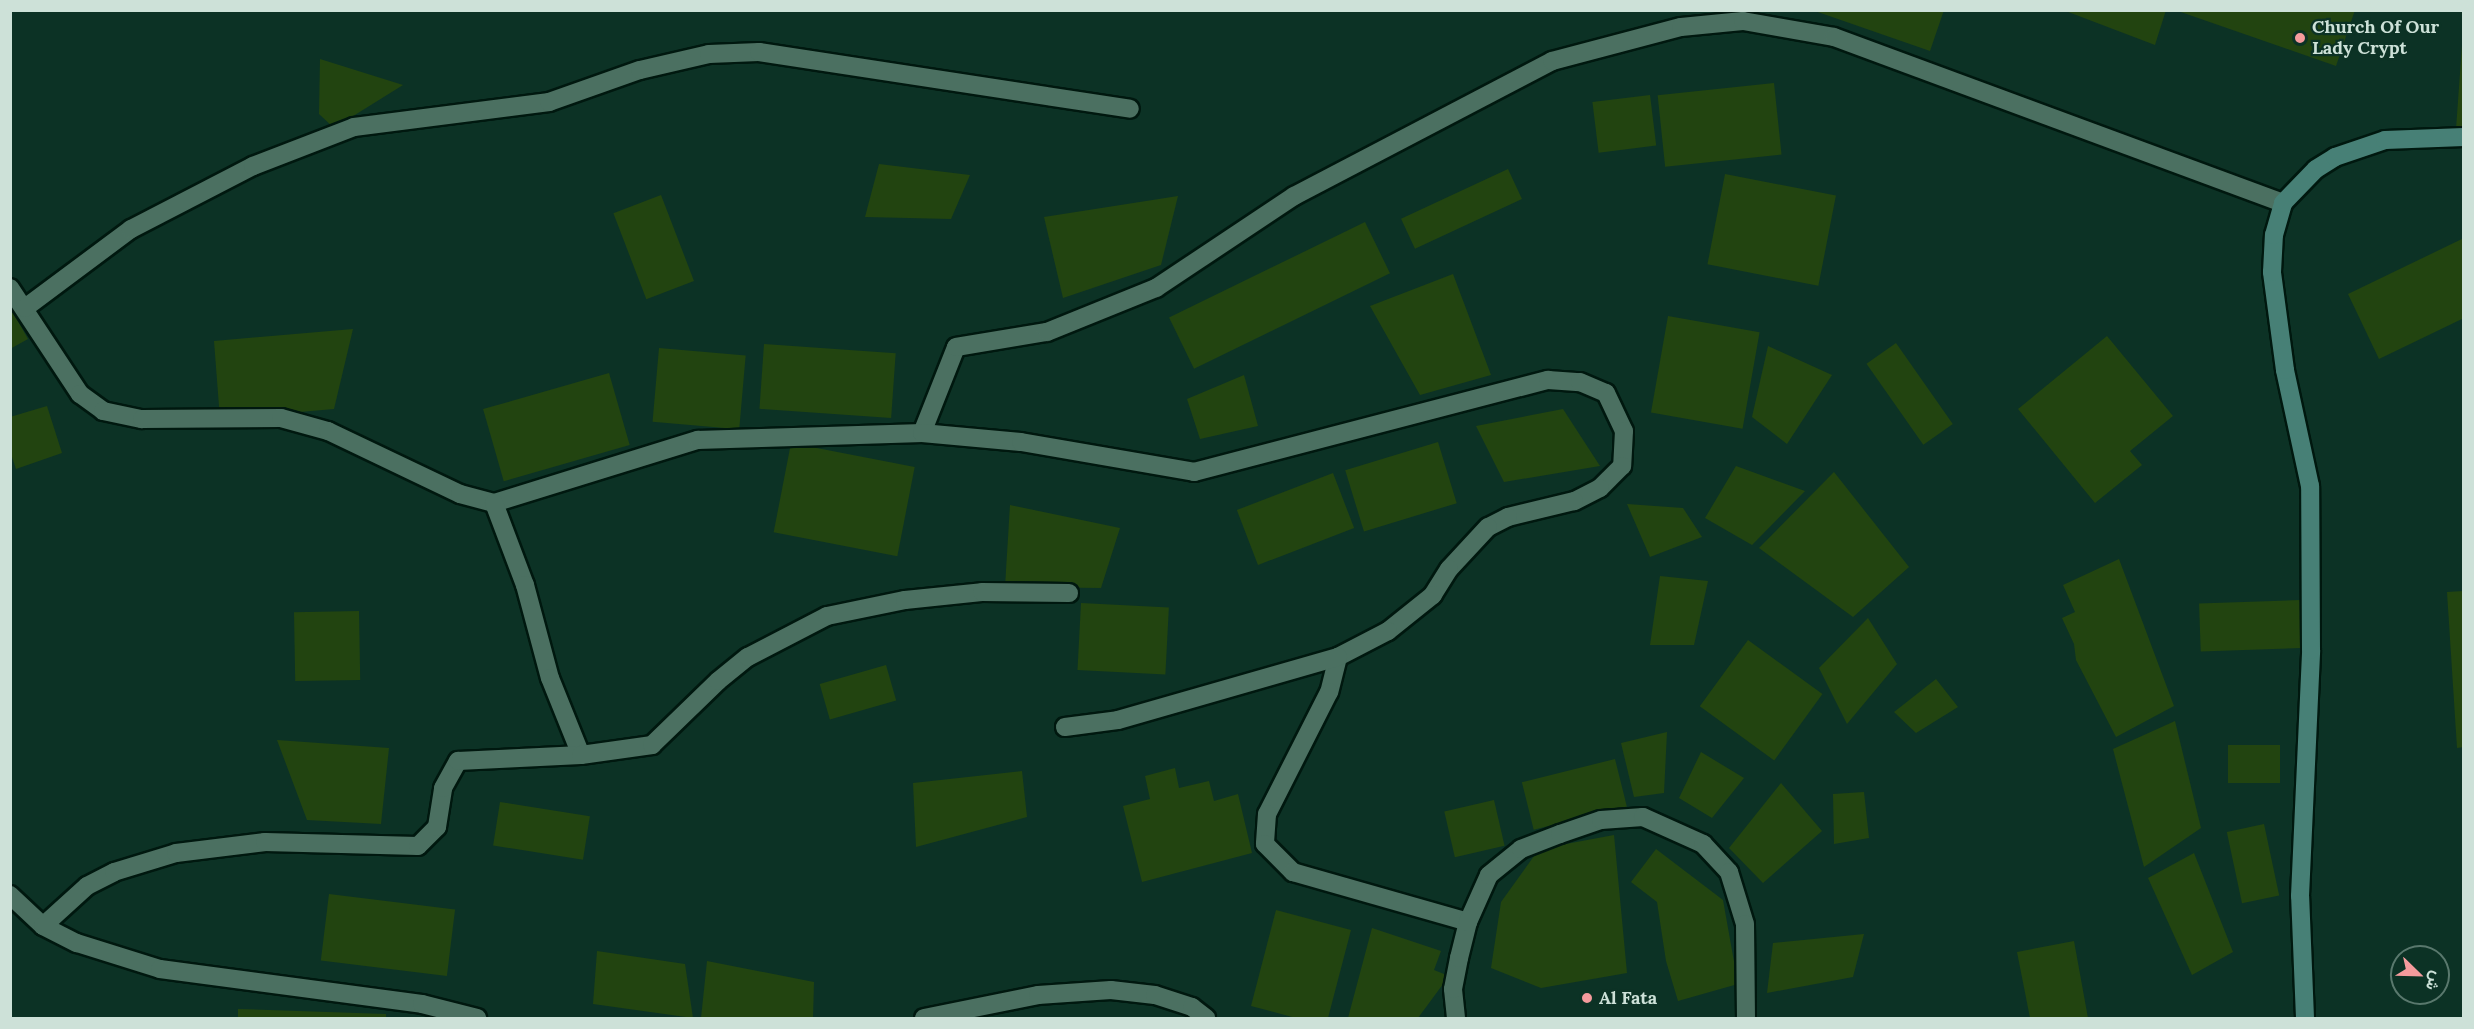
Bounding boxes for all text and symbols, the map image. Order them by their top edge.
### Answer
place label: Church Of Our Lady Crypt [2312,17,2439,60]
marker: Church Of Our Lady Crypt [2293,31,2307,45]
north arrow [2390,945,2450,1005]
text: ش [2422,968,2448,994]
place label: Al Fata [1599,987,1657,1009]
marker: Al Fata [1580,991,1594,1005]

